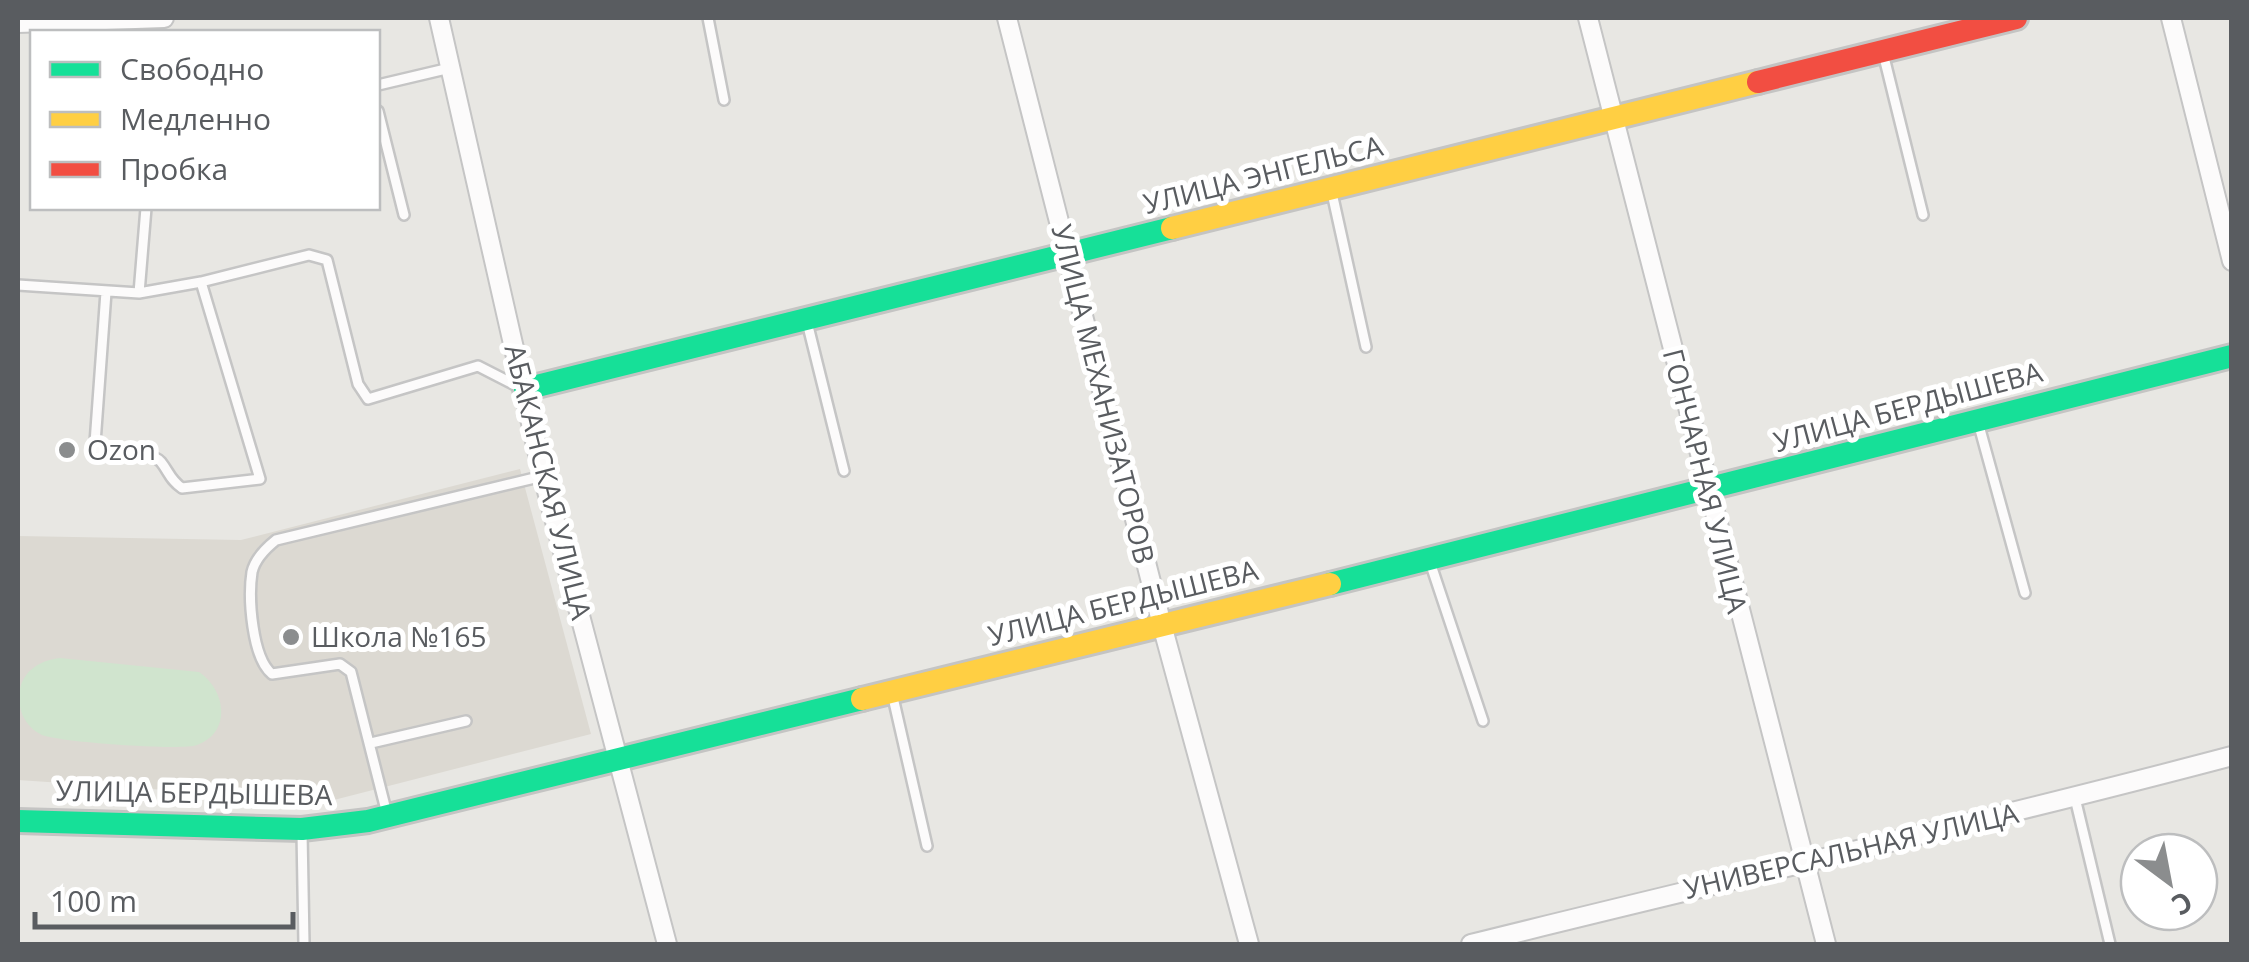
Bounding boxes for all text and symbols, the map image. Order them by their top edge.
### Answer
legend [30,30,380,210]
text: Свободно [120,48,264,89]
text: Медленно [120,98,271,139]
street label: УЛИЦА ЭНГЕЛЬСА [1139,126,1387,222]
text: Пробка [120,148,228,189]
street label: УЛИЦА МЕХАНИЗАТОРОВ [1043,220,1165,567]
street label: АБАКАНСКАЯ УЛИЦА [496,340,602,623]
street label: ГОНЧАРНАЯ УЛИЦА [1655,345,1757,617]
street label: УЛИЦА БЕРДЫШЕВА [1769,352,2047,460]
place label: Ozon [87,430,156,468]
marker: Ozon [56,439,78,461]
street label: УЛИЦА БЕРДЫШЕВА [984,550,1262,654]
place label: Школа №165 [311,617,487,655]
marker: Школа №165 [280,626,302,648]
street label: УЛИЦА БЕРДЫШЕВА [55,771,333,813]
street label: УНИВЕРСАЛЬНАЯ УЛИЦА [1680,793,2022,907]
north arrow [2119,832,2219,932]
scale bar [35,867,292,929]
text: 100 m [50,880,137,921]
text: С [2165,883,2200,925]

